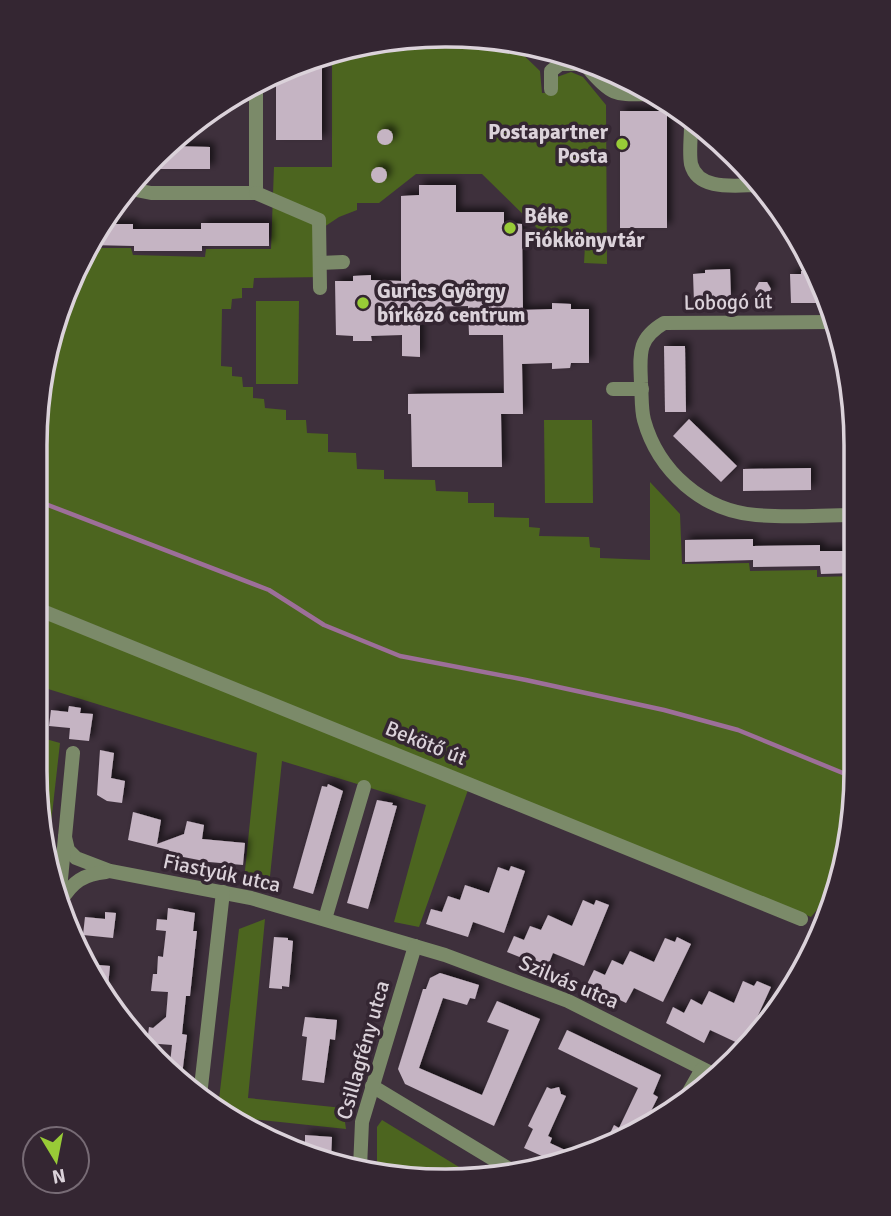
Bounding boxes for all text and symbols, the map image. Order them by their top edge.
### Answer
place label: Postapartner Posta [488,119,609,169]
marker: Postapartner Posta [614,136,630,152]
place label: Béke Fiókkönyvtár [524,203,645,253]
marker: Béke Fiókkönyvtár [502,220,518,236]
place label: Gurics György bírkózó centrum [377,278,526,328]
street label: Lobogó út [683,288,773,316]
marker: Gurics György bírkózó centrum [355,295,371,311]
street label: Bekötő út [381,715,471,771]
street label: Fiastyúk utca [161,848,283,898]
street label: Szilvás utca [515,949,623,1015]
street label: Csillagfény utca [331,977,395,1123]
north arrow [21,1125,91,1195]
text: N [50,1163,67,1189]

